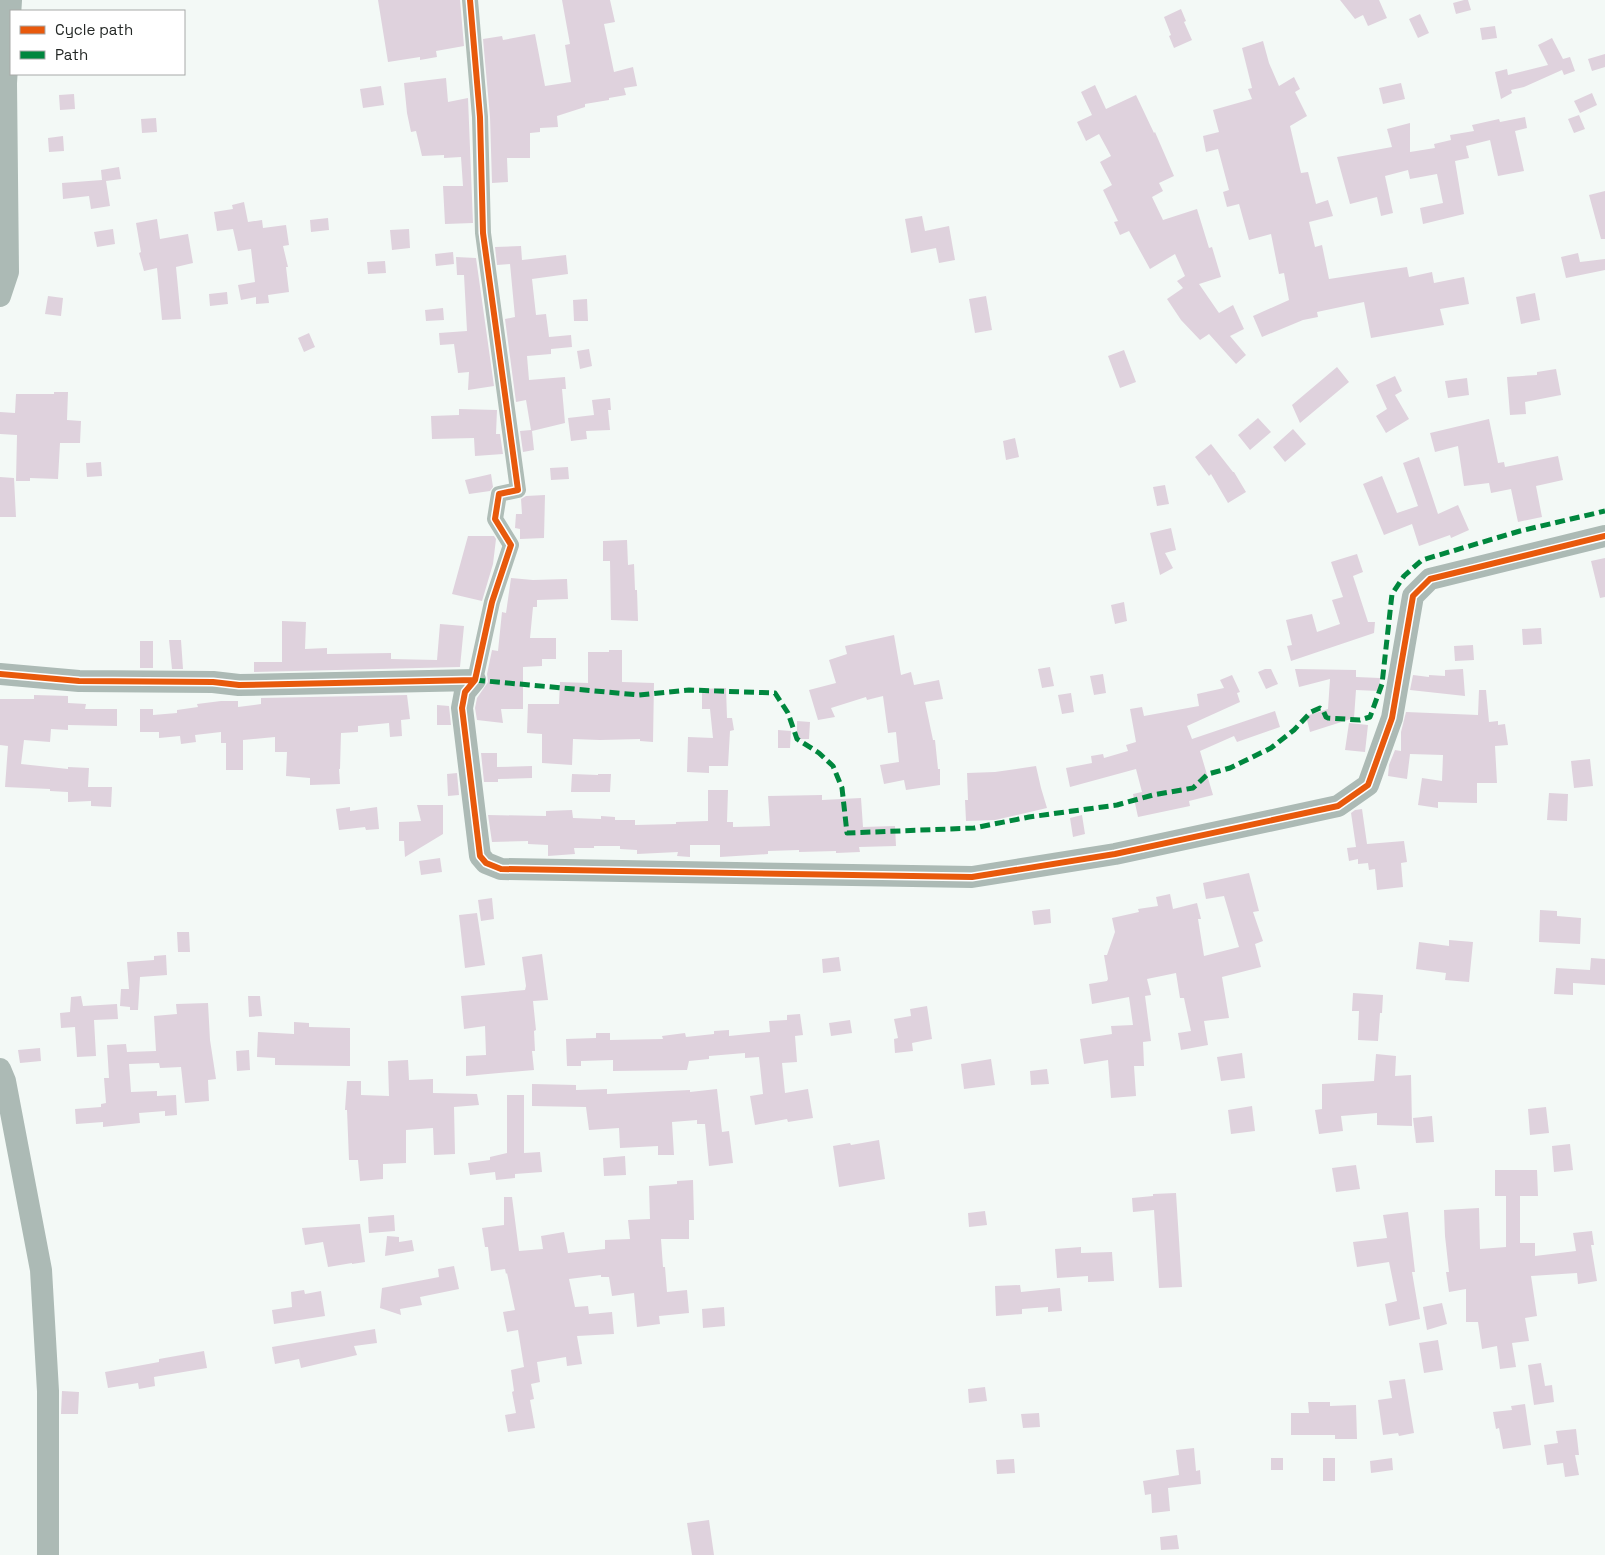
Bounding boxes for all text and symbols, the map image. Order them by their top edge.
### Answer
legend [10,10,185,75]
text: Cycle path [55,20,133,39]
text: Path [55,45,88,64]

